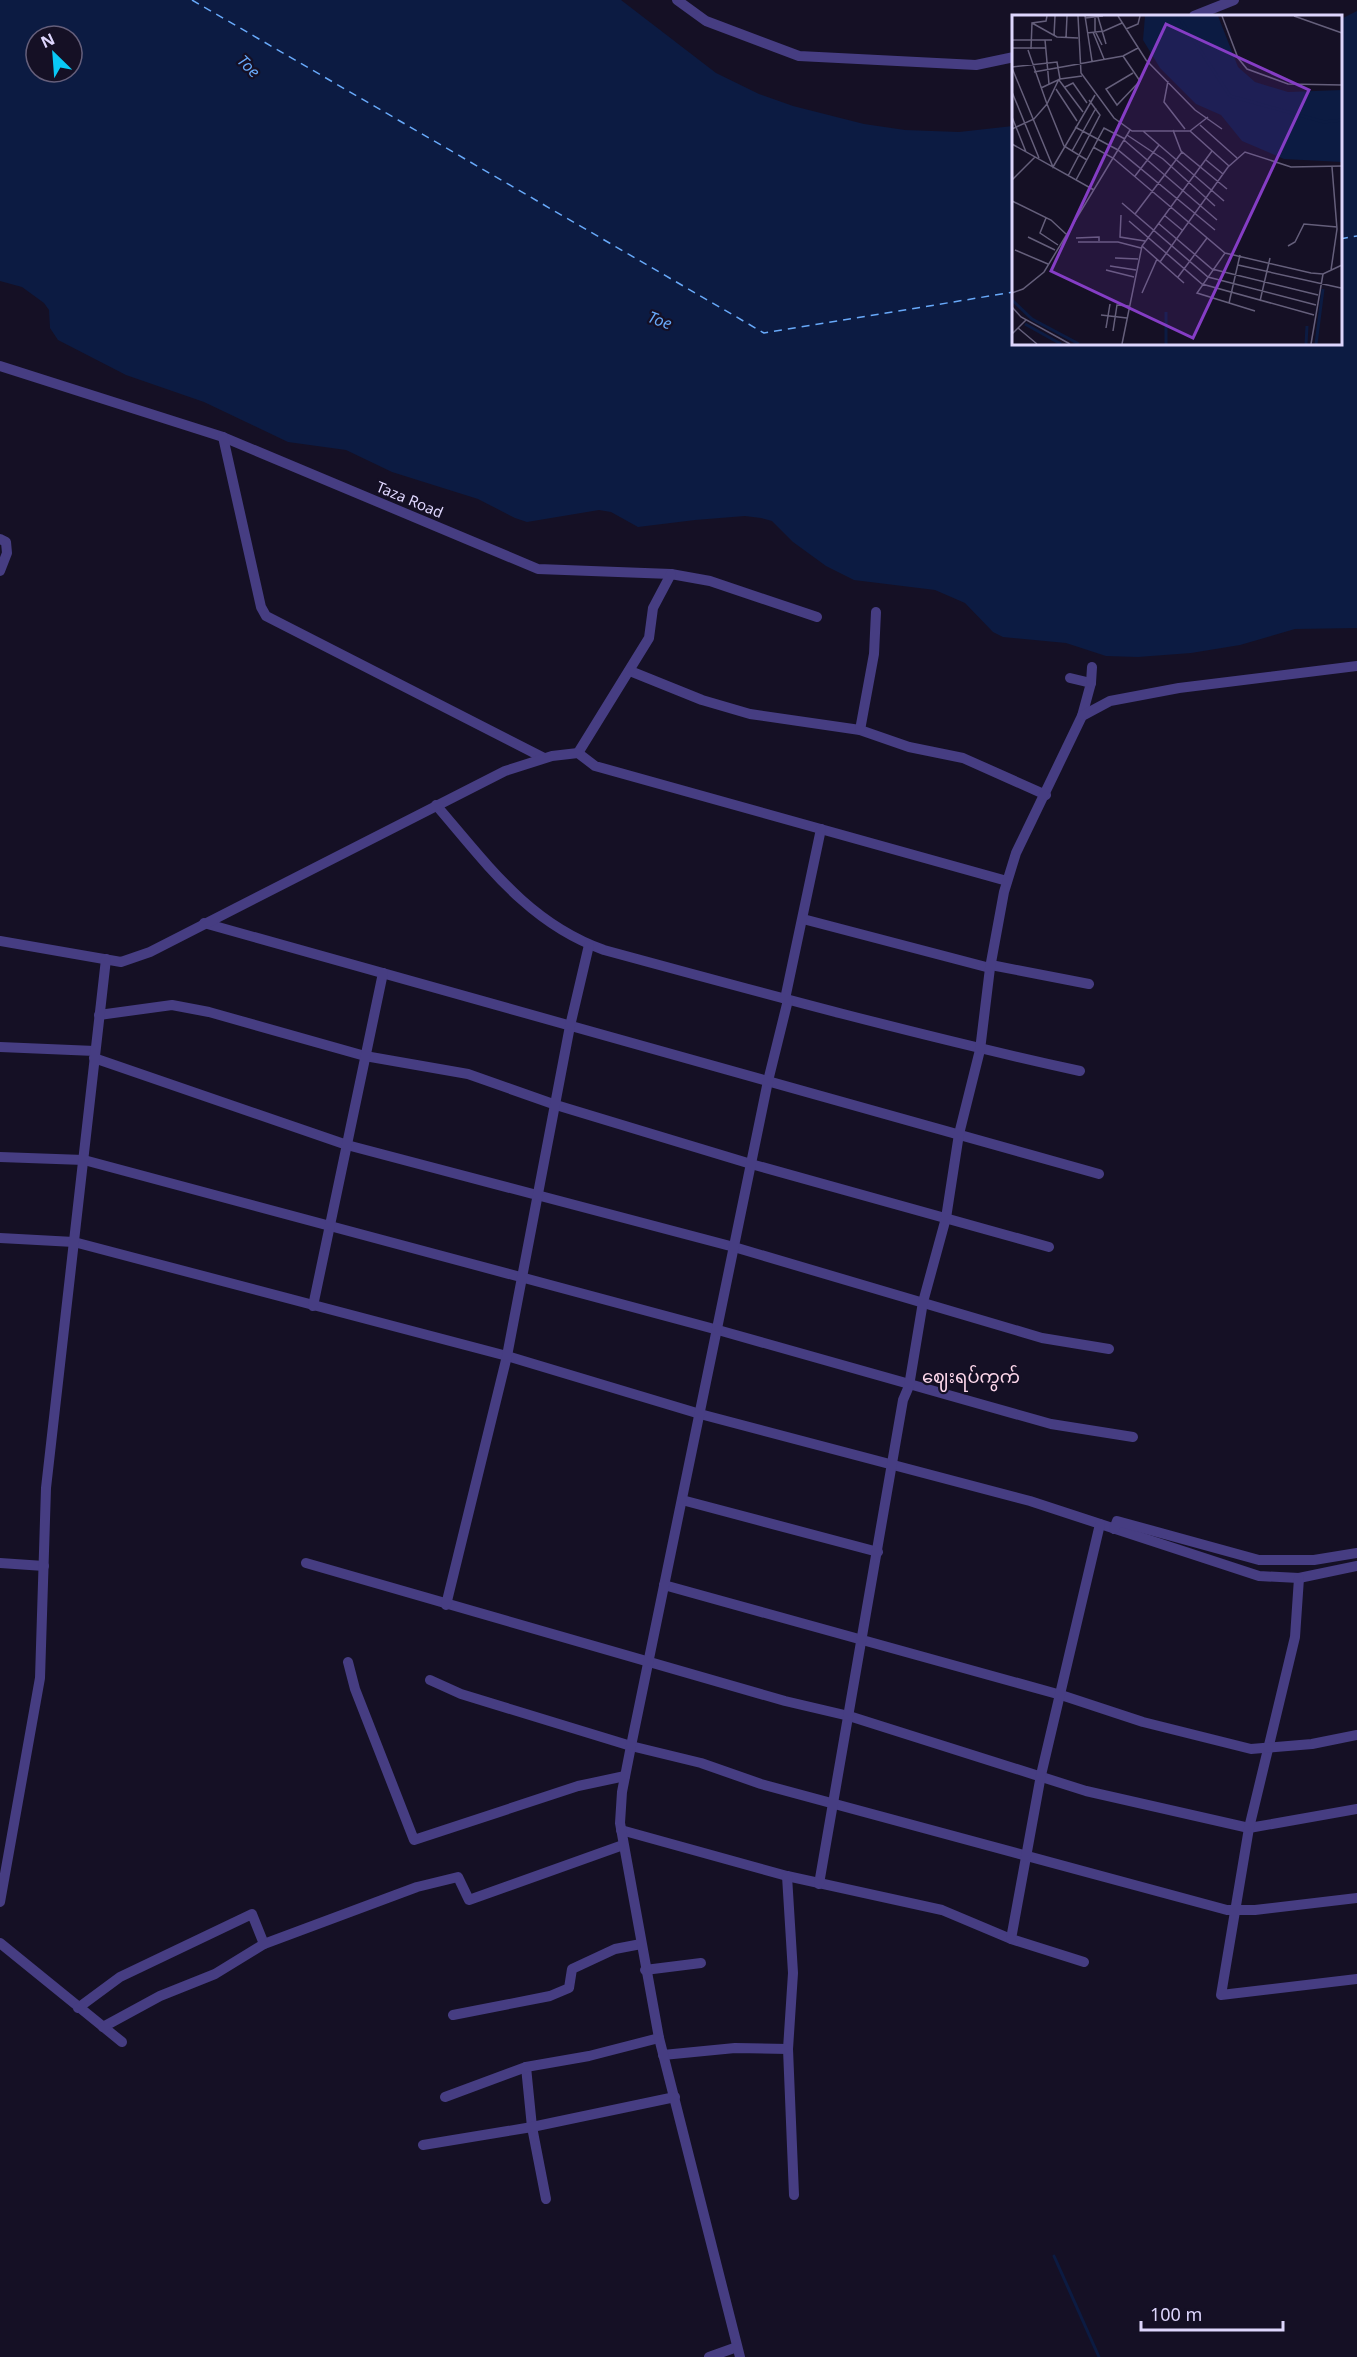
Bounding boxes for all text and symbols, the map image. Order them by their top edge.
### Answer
inset map [1012,15,1342,345]
north arrow [24,24,84,84]
text: N [37,28,58,53]
water label: Toe [233,50,265,82]
water label: Toe [645,306,675,334]
street label: Taza Road [373,476,447,522]
district label: ဈေးရပ်ကွက် [922,1364,1020,1392]
scale bar [1141,2294,1284,2332]
text: 100 m [1150,2302,1202,2326]

